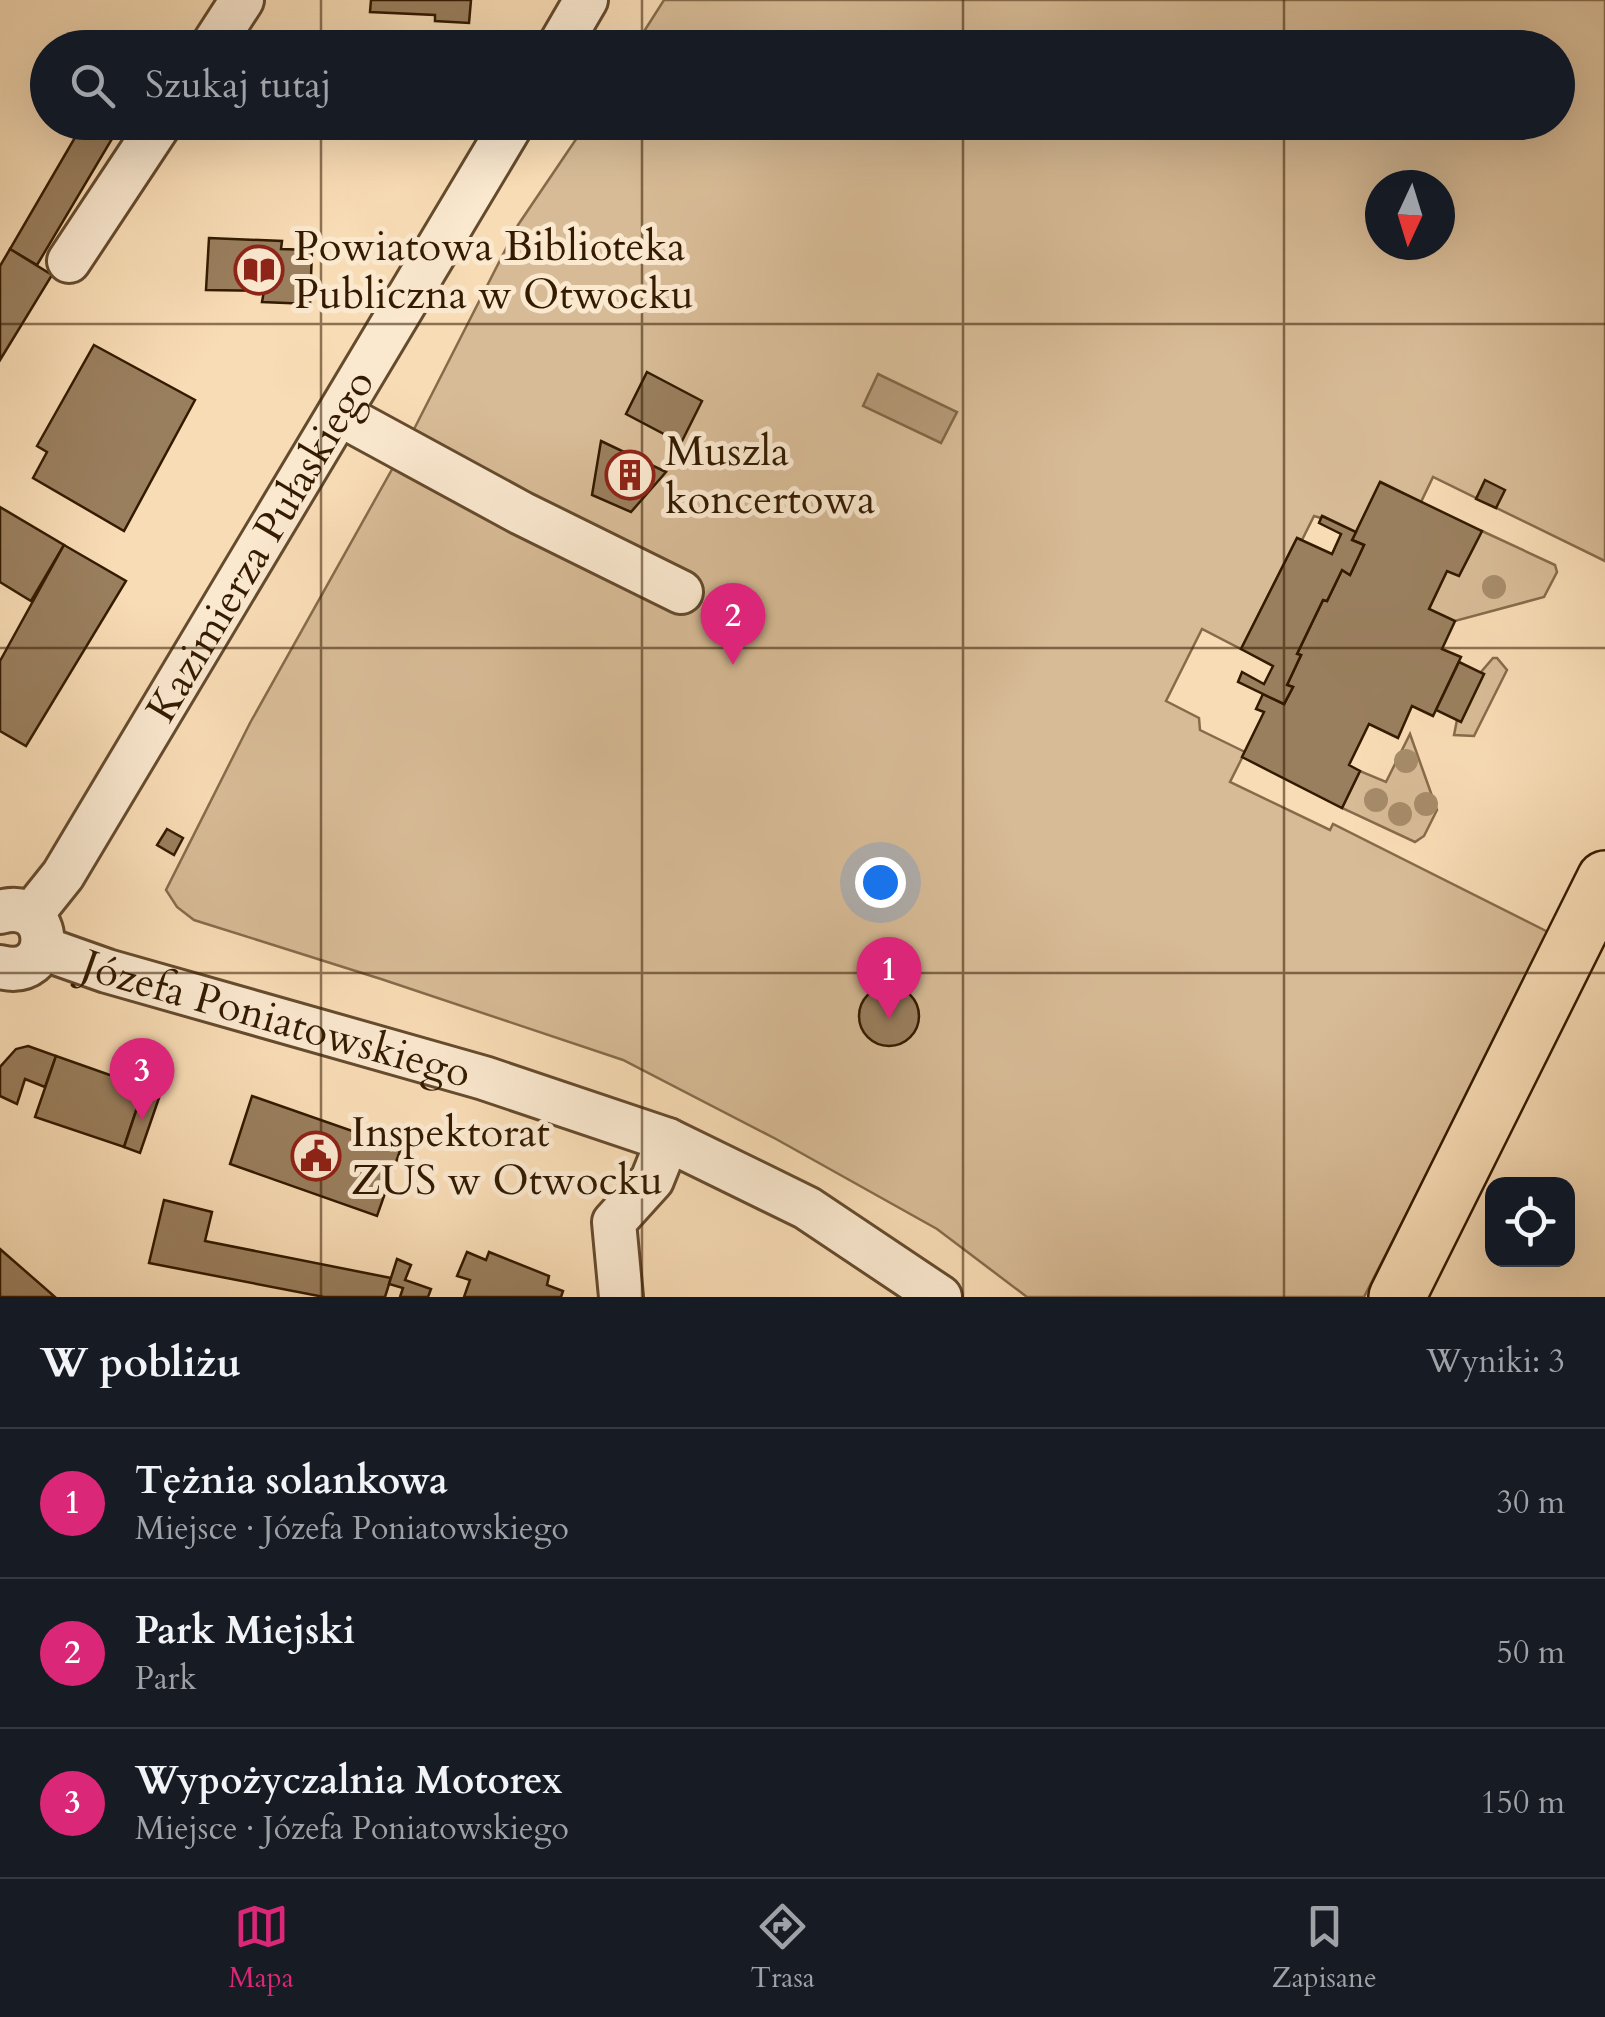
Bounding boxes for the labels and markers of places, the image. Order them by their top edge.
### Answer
place label: Powiatowa Biblioteka Publiczna w Otwocku [294,218,694,323]
library icon: Powiatowa Biblioteka Publiczna w Otwocku [233,244,285,296]
place label: Muszla koncertowa [665,423,875,528]
building icon: Muszla koncertowa [604,449,656,501]
pin: 2 [700,582,766,665]
pin: 1 [856,936,922,1019]
pin: 3 [110,1038,174,1120]
place label: Inspektorat ZUS w Otwocku [351,1104,663,1209]
public building icon: Inspektorat ZUS w Otwocku [290,1130,342,1182]

